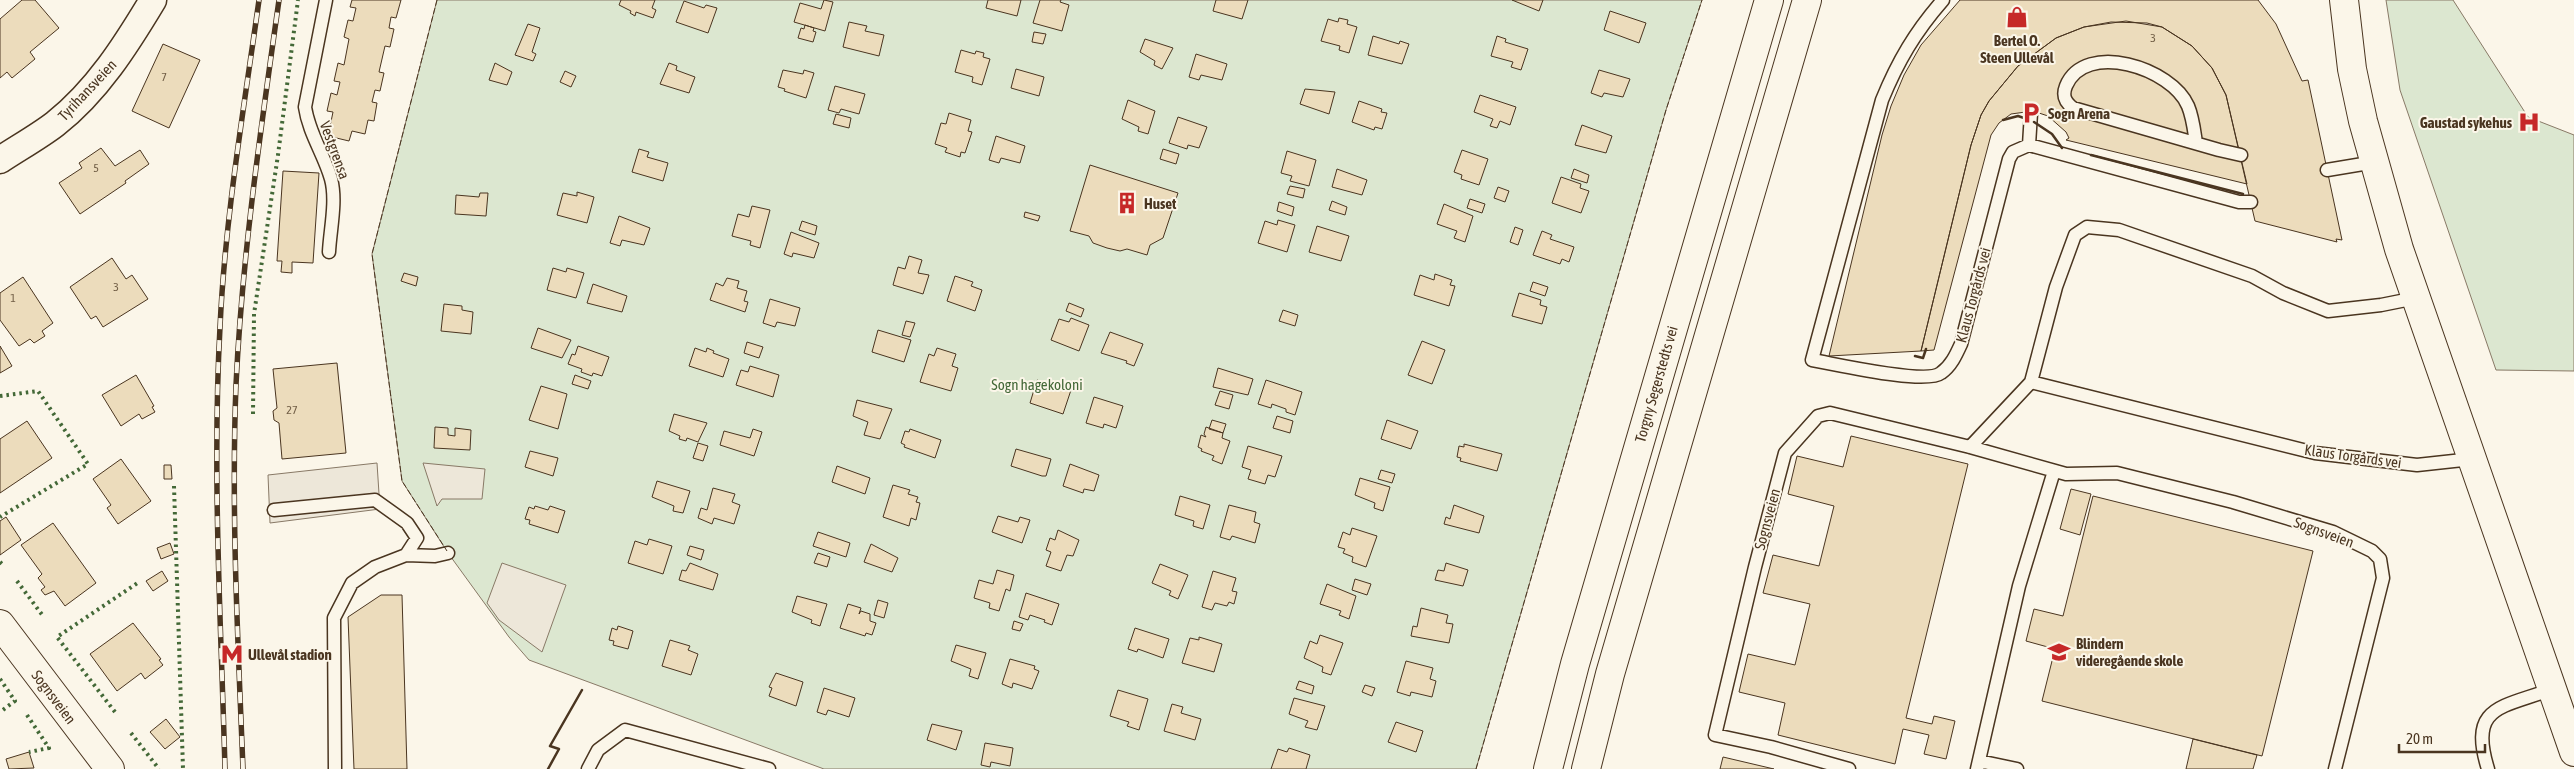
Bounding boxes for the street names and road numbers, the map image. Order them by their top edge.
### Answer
street label: Tyrihansveien [54,56,120,124]
street label: Vestgrensa [317,119,353,181]
street label: Klaus Torgårds vei [1952,246,1994,344]
street label: Torgny Segerstedts vei [1631,324,1681,444]
street label: Klaus Torgårds vei [2303,441,2403,471]
street label: Sognsveien [1751,486,1783,552]
street label: Sognsveien [2292,513,2356,551]
street label: Sognsveien [28,667,80,727]

